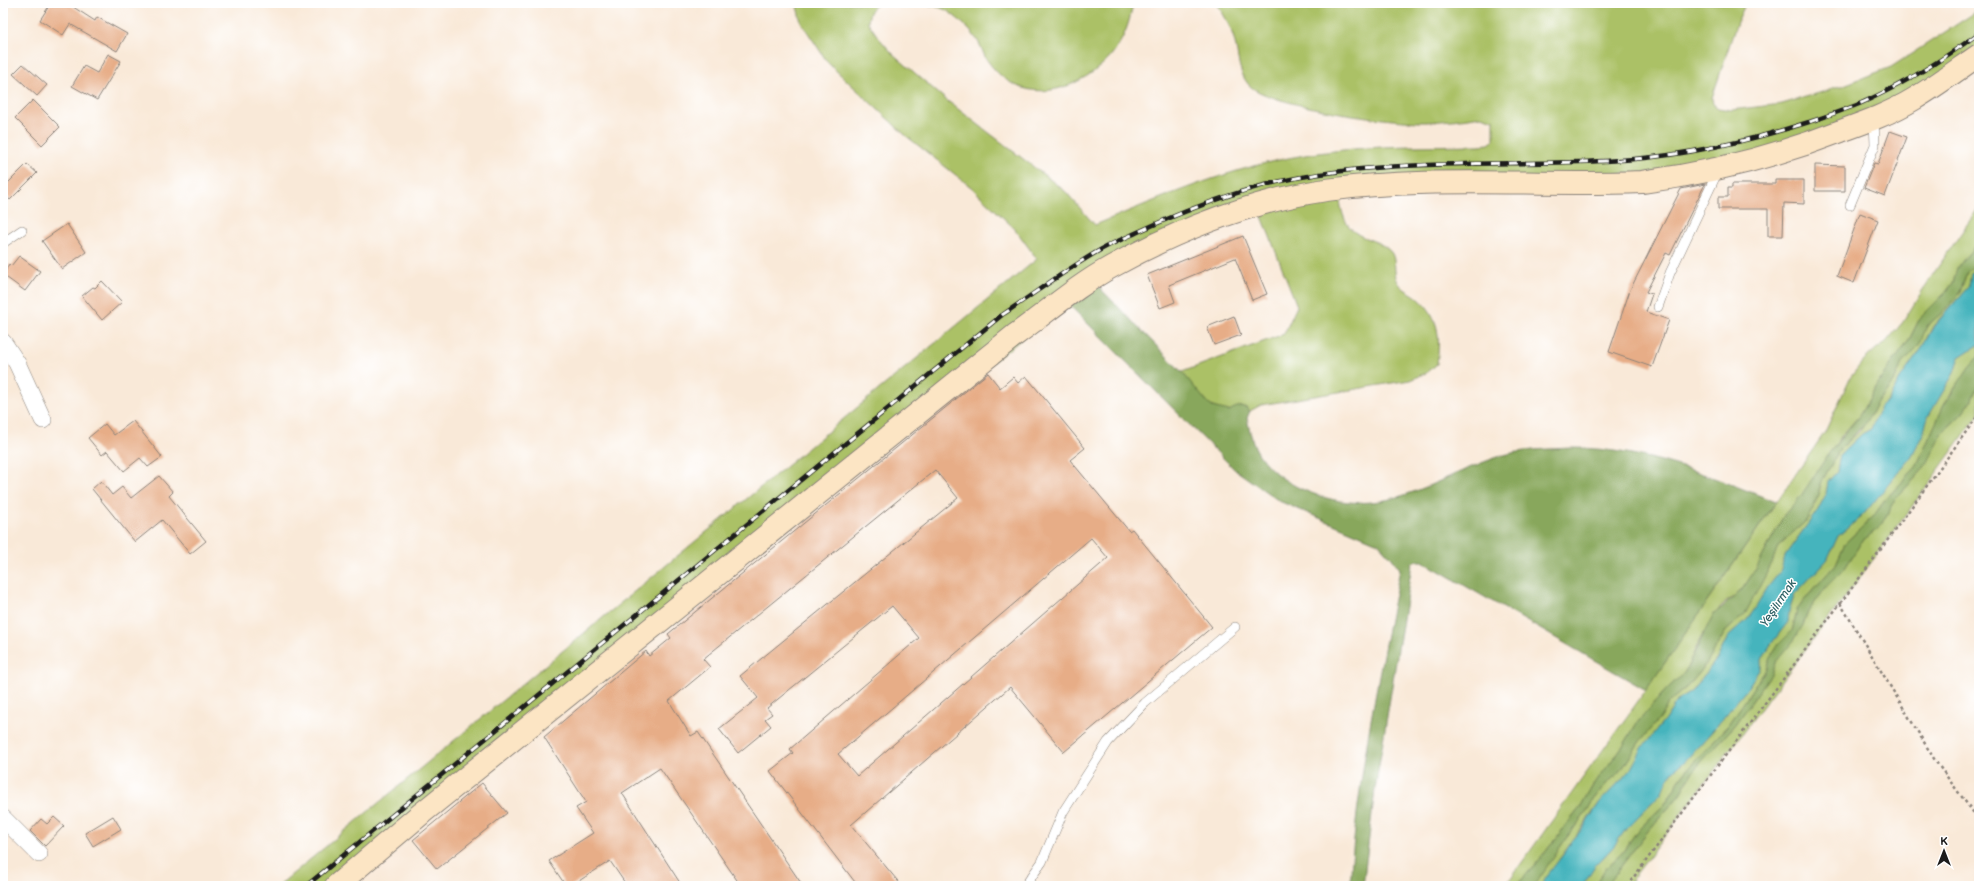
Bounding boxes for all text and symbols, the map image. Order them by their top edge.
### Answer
water label: Yeşilırmak [1757,576,1800,630]
north arrow [1924,831,1964,871]
text: K [1940,835,1948,848]

